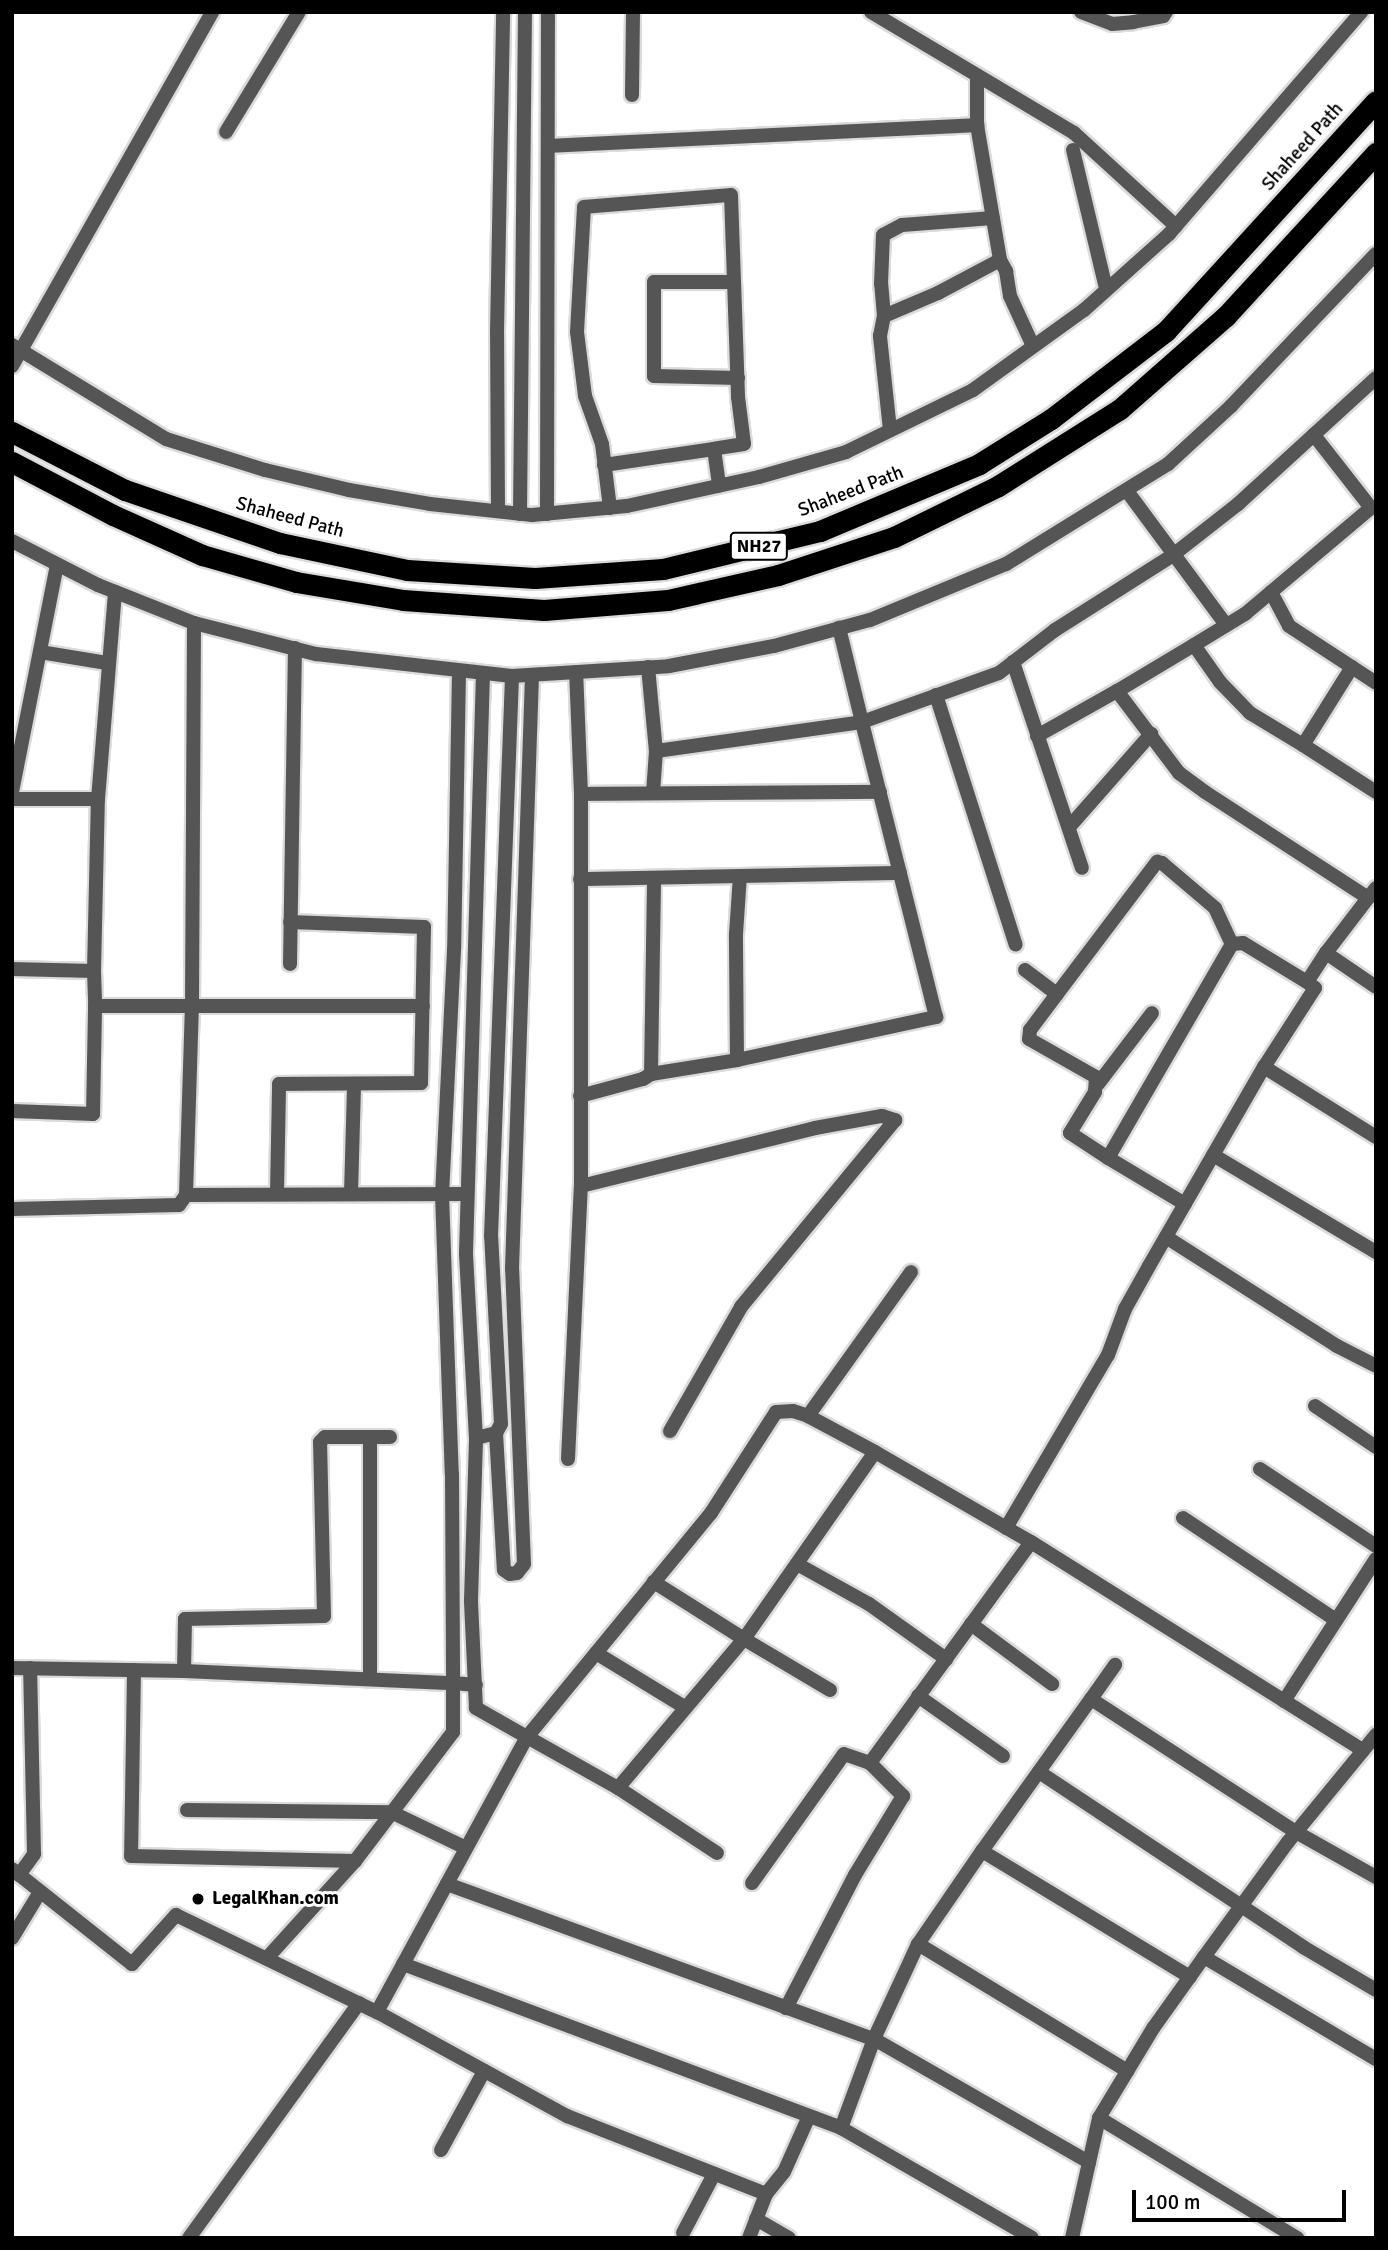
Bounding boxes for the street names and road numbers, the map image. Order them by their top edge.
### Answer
street label: Shaheed Path [1257,98,1349,196]
street label: Shaheed Path [795,461,907,523]
street label: Shaheed Path [233,493,347,543]
road number: NH27 [729,532,789,560]

